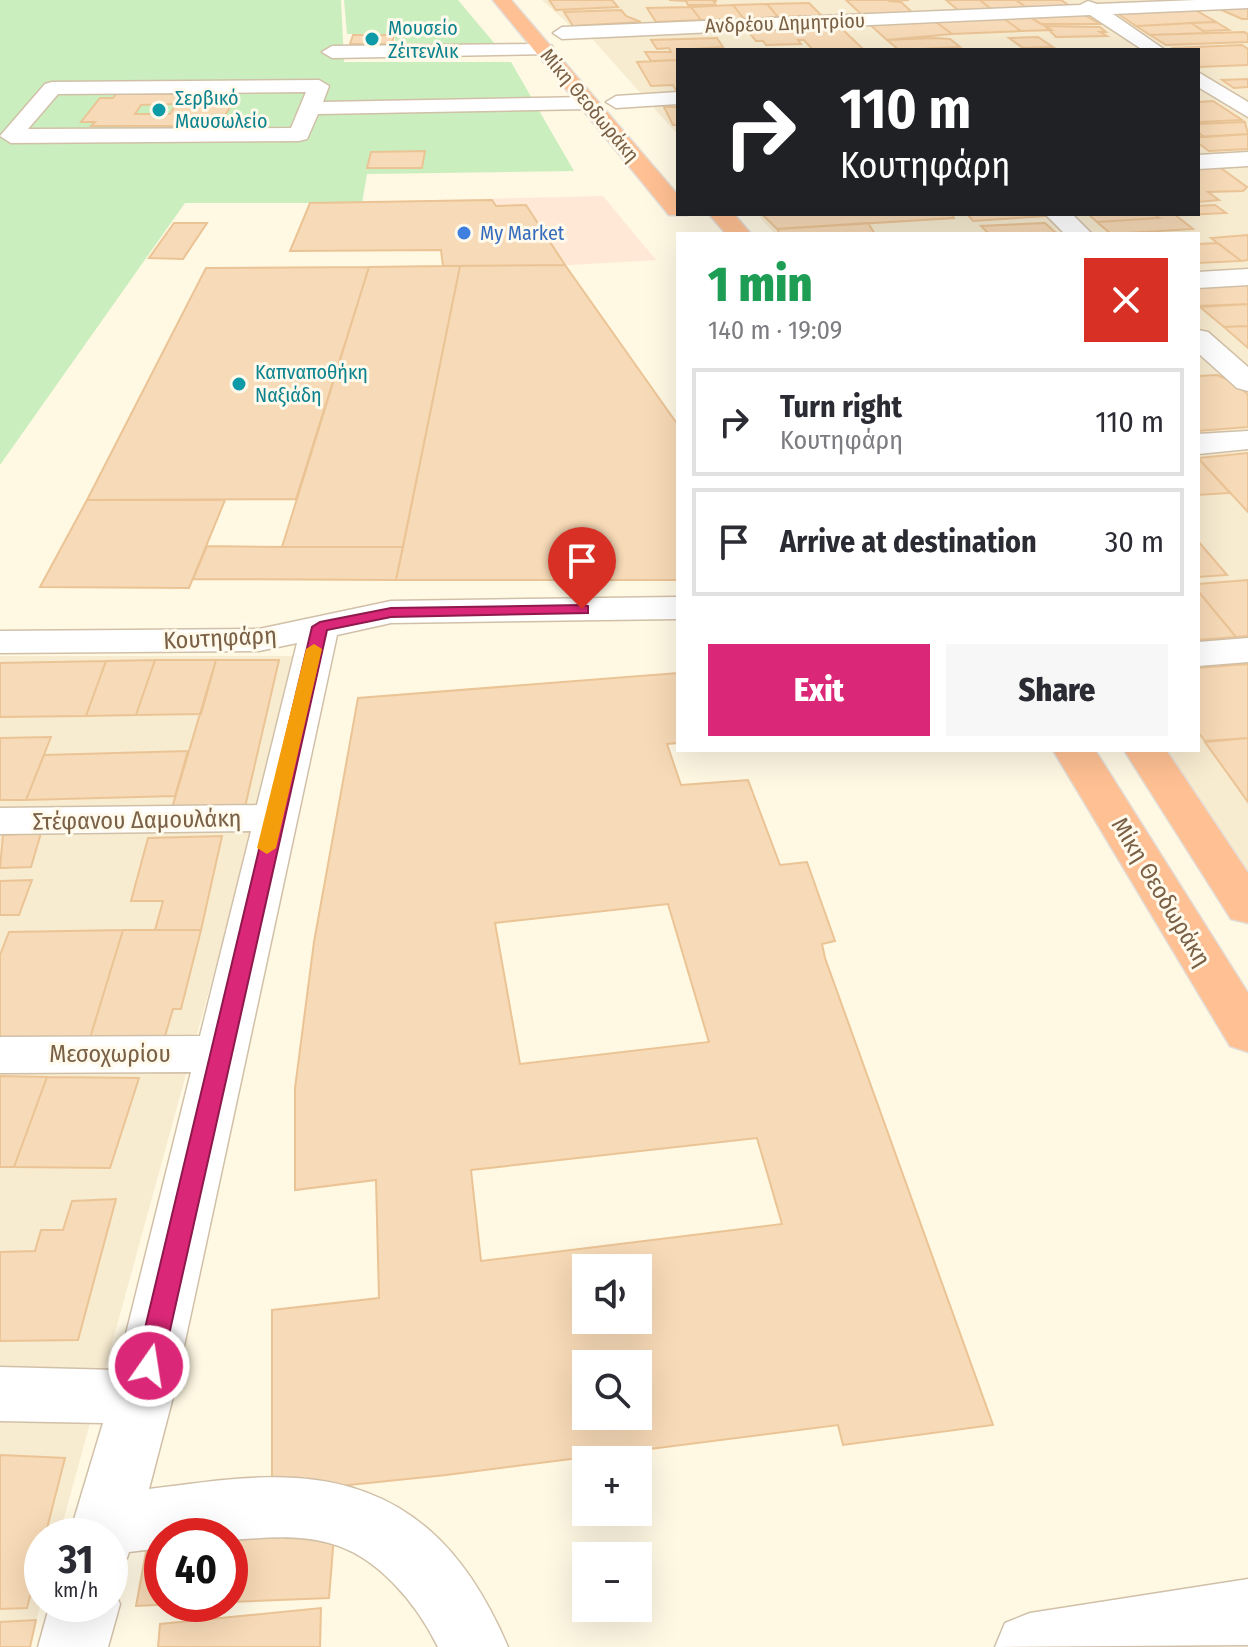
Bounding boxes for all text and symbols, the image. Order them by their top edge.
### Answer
street label: Ανδρέου Δημητρίου [705,8,865,38]
place label: Μουσείο Ζέιτενλικ [388,16,459,63]
marker: Μουσείο Ζέιτενλικ [363,30,381,48]
street label: Μίκη Θεοδωράκη [536,43,644,167]
text: 110 m [840,76,971,143]
icon: right [708,80,812,184]
place label: Σερβικό Μαυσωλείο [175,86,267,133]
marker: Σερβικό Μαυσωλείο [150,101,168,119]
text: Κουτηφάρη [840,144,1010,188]
place label: My Market [480,221,565,245]
marker: My Market [455,224,473,242]
text: 1 min [708,256,812,314]
button: close [1084,258,1168,342]
text: 140 m · 19:09 [708,315,842,346]
place label: Καπναποθήκη Ναξιάδη [255,360,368,407]
marker: Καπναποθήκη Ναξιάδη [230,375,248,393]
text: Turn right [780,389,902,425]
icon: right [712,400,756,444]
text: 110 m [1095,404,1164,440]
text: Κουτηφάρη [780,425,903,456]
icon: arrive [712,520,756,564]
text: Arrive at destination [780,524,1037,560]
text: 30 m [1105,524,1164,560]
pin [548,527,616,609]
icon: arrive [560,539,604,583]
street label: Κουτηφάρη [163,621,277,655]
button: Exit [708,644,930,736]
button: Share [946,644,1168,736]
street label: Στέφανου Δαμουλάκη [32,804,242,836]
street label: Μίκη Θεοδωράκη [1106,812,1216,972]
street label: Μεσοχωρίου [49,1040,171,1068]
map controls [572,1254,652,1622]
button: sound [572,1254,652,1334]
position arrow [107,1324,191,1408]
button: search [572,1350,652,1430]
button: + [572,1446,652,1526]
speed limit sign: 40 [144,1518,248,1622]
text: 31 [58,1536,94,1584]
button: − [572,1542,652,1622]
text: km/h [54,1578,98,1602]

